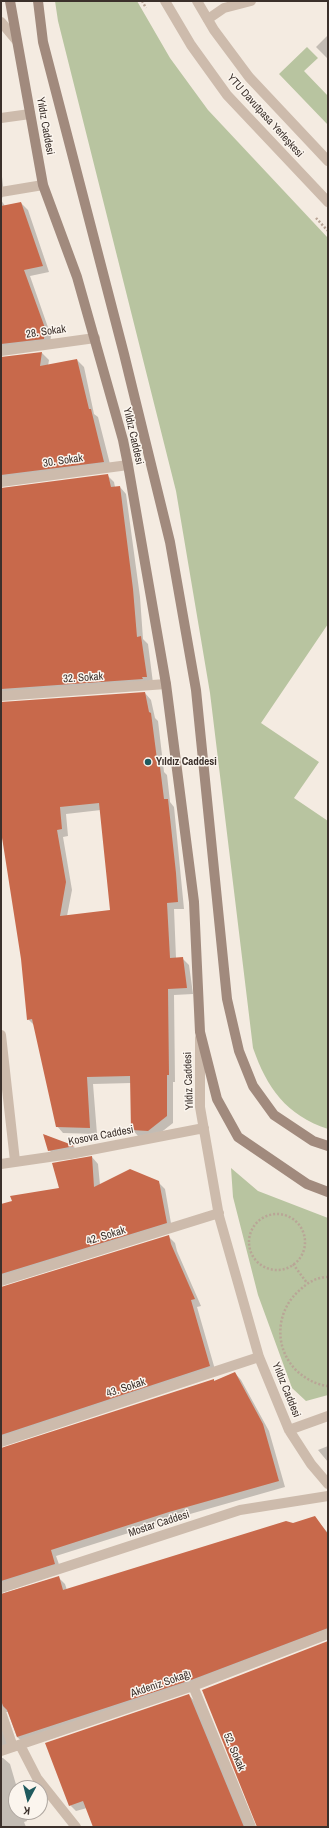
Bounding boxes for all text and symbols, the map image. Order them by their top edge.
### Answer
street label: YTU Davutpasa Yerleşkesi [224,72,306,160]
street label: Yıldız Caddesi [33,96,57,156]
street label: 28. Sokak [25,323,67,341]
street label: Yıldız Caddesi [120,406,146,466]
street label: 30. Sokak [42,452,84,470]
street label: 32. Sokak [63,670,103,686]
place label: Yıldız Caddesi [156,755,217,769]
marker: Yıldız Caddesi [143,757,153,767]
street label: Yıldız Caddesi [181,1052,197,1110]
street label: Kosova Caddesi [67,1123,135,1149]
street label: 42. Sokak [85,1224,127,1248]
street label: Yıldız Caddesi [269,1360,303,1420]
street label: 43. Sokak [105,1376,147,1400]
street label: Mostar Caddesi [127,1508,191,1540]
street label: Akdeniz Sokağı [129,1667,193,1701]
street label: 52. Sokak [220,1731,248,1773]
north arrow [8,1780,48,1820]
text: K [23,1804,31,1818]

